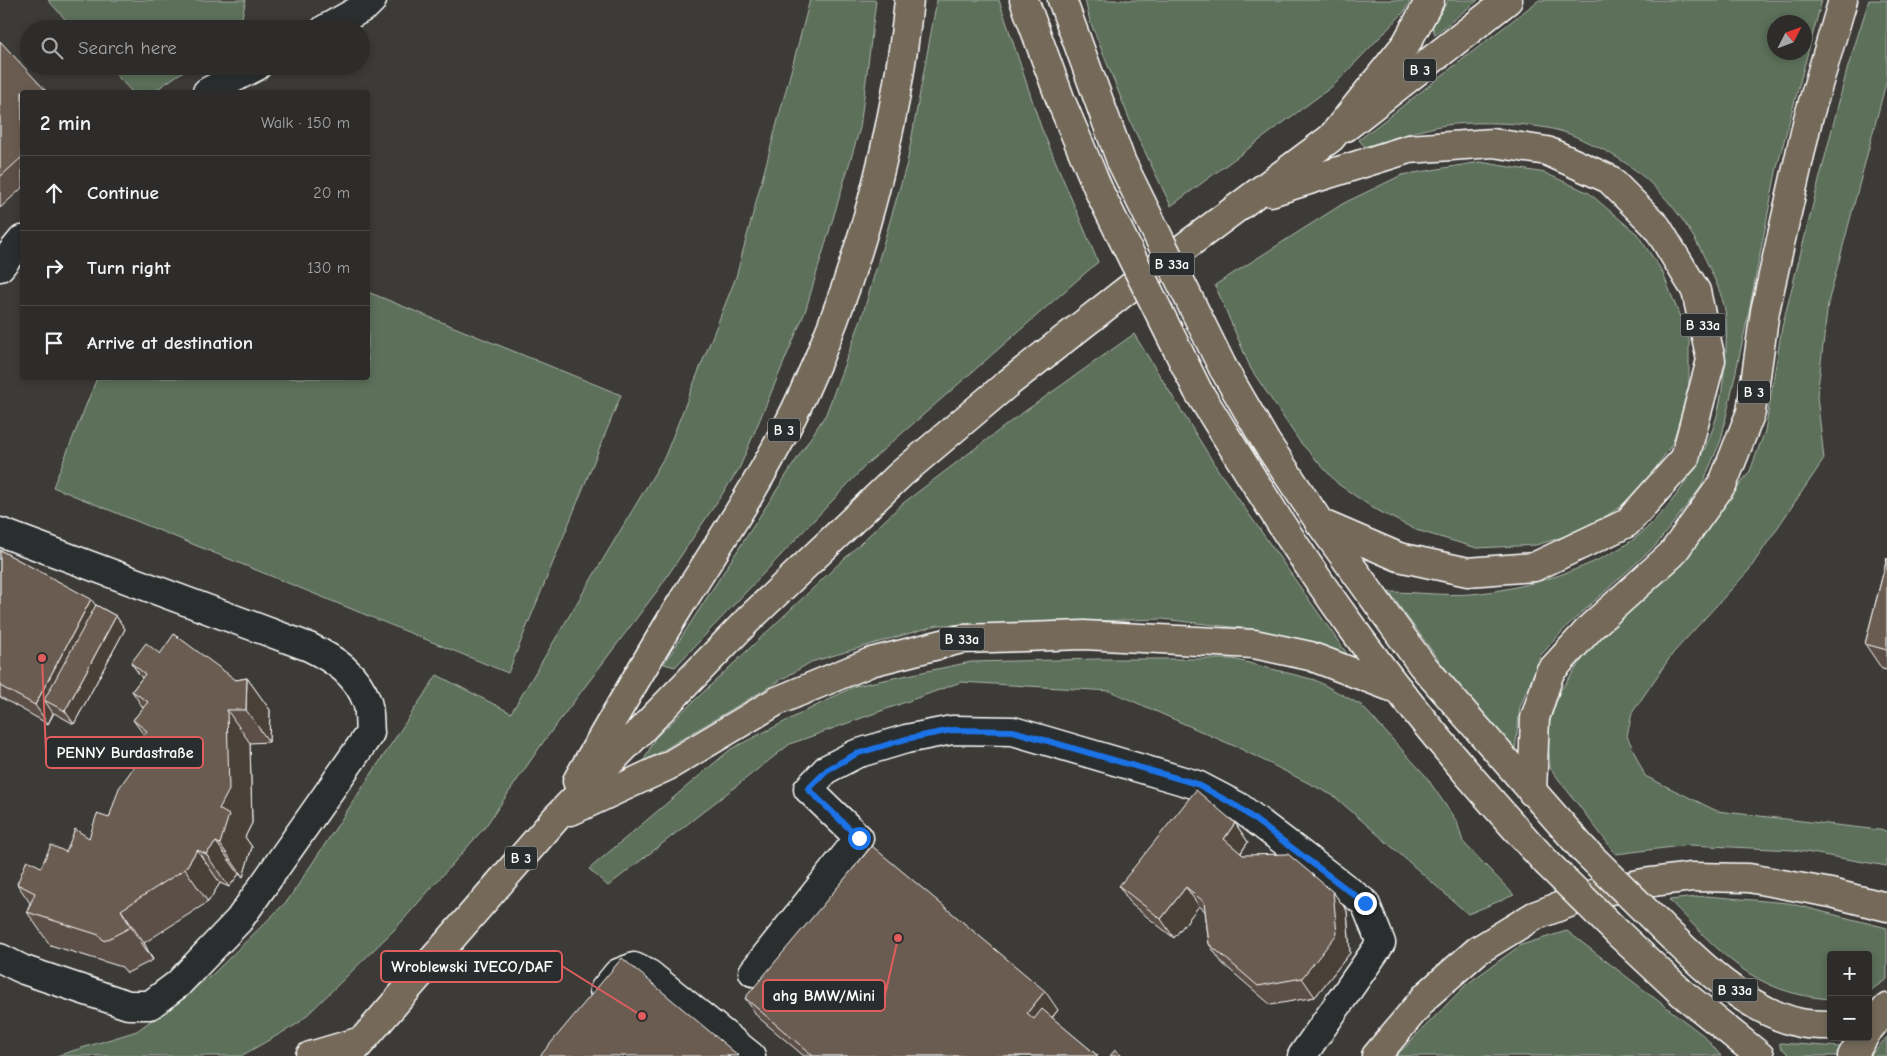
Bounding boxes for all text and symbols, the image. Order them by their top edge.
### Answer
north arrow [1767,15,1812,60]
search box [20,20,370,75]
icon: search [38,34,66,62]
text: Search here [78,37,177,59]
road number: B 3 [1404,58,1436,82]
text: 2 min [40,111,91,135]
text: Walk · 150 m [261,114,350,132]
icon: ahead [40,179,68,207]
text: Continue [87,182,159,204]
text: 20 m [313,184,350,202]
road number: B 33a [1150,252,1194,276]
icon: right [40,254,68,282]
text: Turn right [87,257,171,279]
text: 130 m [307,259,350,277]
road number: B 33a [1680,314,1726,336]
icon: arrive [40,329,68,357]
text: Arrive at destination [87,332,253,354]
road number: B 3 [1738,381,1770,404]
road number: B 3 [768,418,800,442]
road number: B 33a [940,628,984,650]
callout: PENNY Burdastraße [46,737,203,768]
text: PENNY Burdastraße [56,744,194,762]
route start [848,827,871,850]
road number: B 3 [505,846,537,870]
route end [1354,892,1377,915]
callout: Wroblewski IVECO/DAF [381,951,562,982]
map controls [1827,951,1872,1041]
button: + [1827,951,1872,996]
text: Wroblewski IVECO/DAF [391,958,553,976]
road number: B 33a [1712,978,1758,1002]
callout: ahg BMW/Mini [763,980,885,1011]
text: ahg BMW/Mini [773,987,875,1005]
button: − [1827,996,1872,1041]

